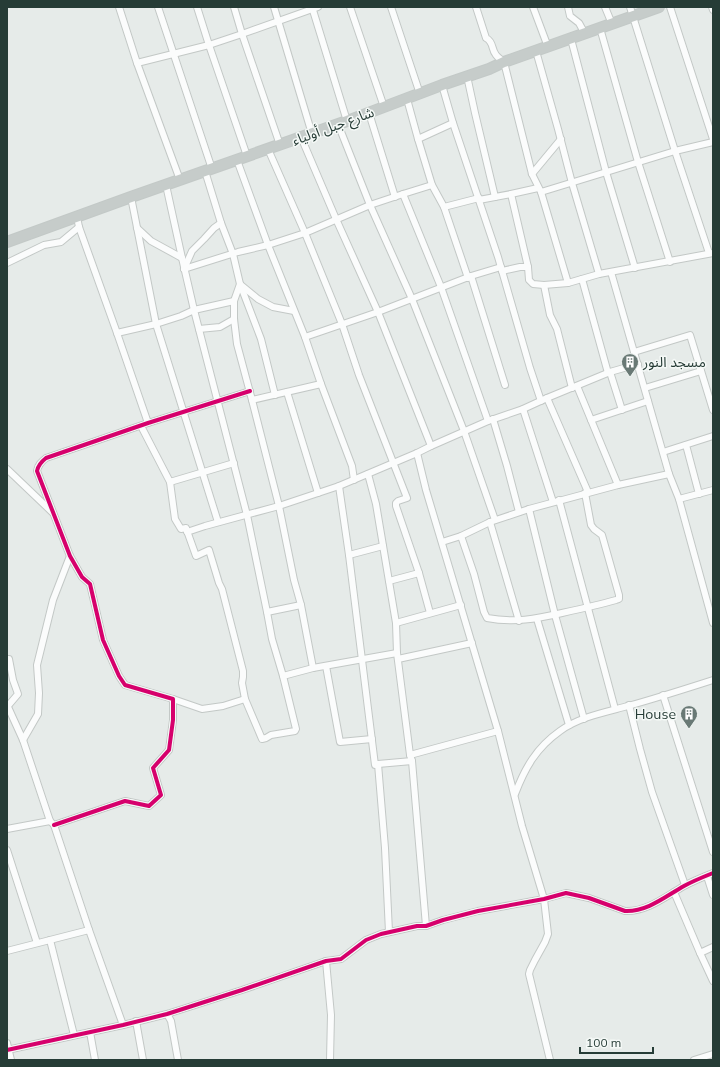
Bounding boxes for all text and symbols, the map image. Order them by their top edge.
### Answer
street label: شارع جبل أولياء [289,103,377,151]
building icon: مسجد النور [620,352,640,377]
place label: مسجد النور [642,353,706,371]
building icon: House [679,704,699,729]
place label: House [635,705,676,723]
scale bar [580,1029,653,1055]
text: 100 m [586,1035,621,1050]

